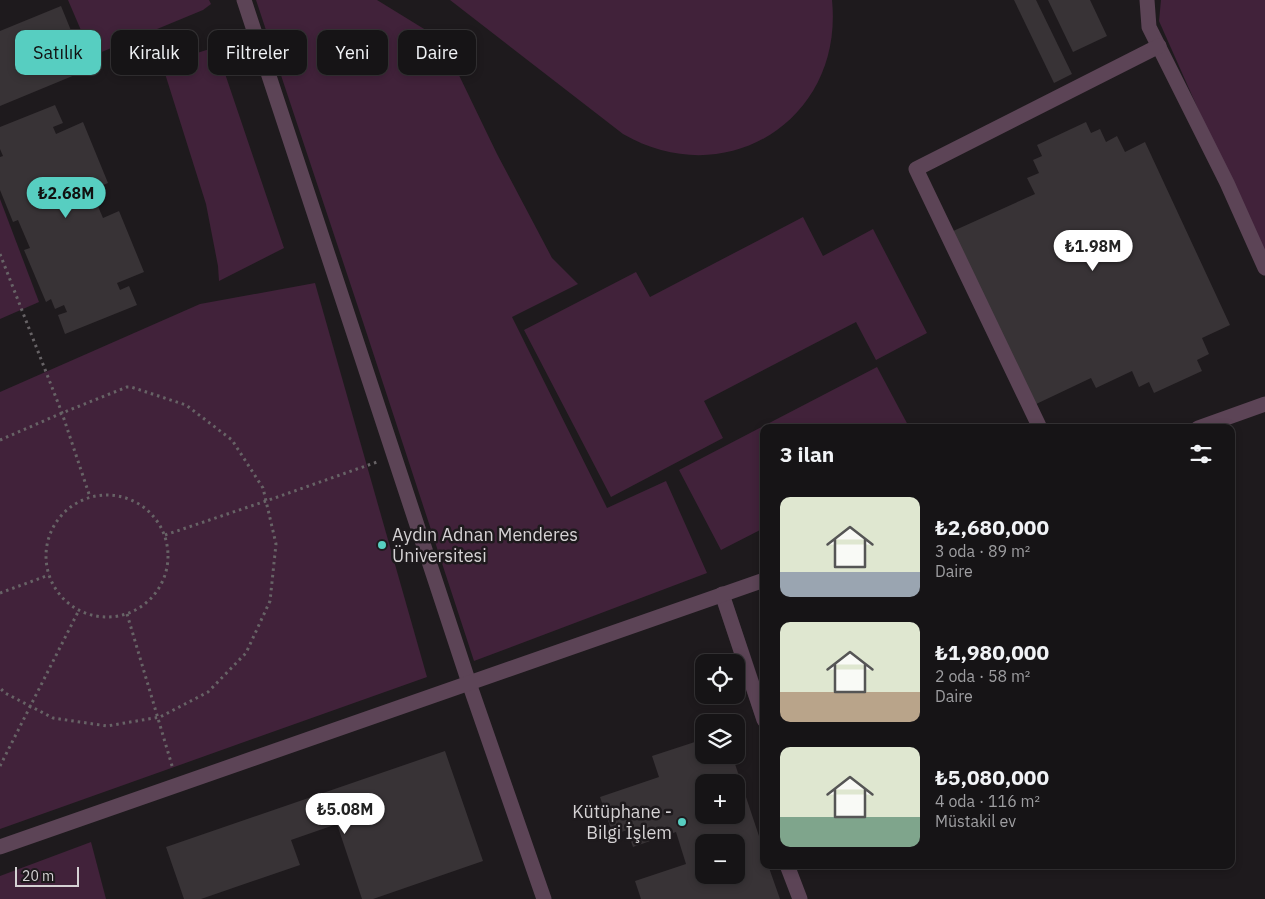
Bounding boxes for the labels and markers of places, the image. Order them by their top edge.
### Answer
pin: ₺2.68M [25,176,107,219]
pin: ₺1.98M [1052,230,1134,272]
place label: Aydın Adnan Menderes Üniversitesi [392,523,578,567]
marker: Aydın Adnan Menderes Üniversitesi [376,539,388,551]
pin: ₺5.08M [304,792,386,835]
place label: Kütüphane - Bilgi İşlem [572,800,672,844]
marker: Kütüphane - Bilgi İşlem [676,816,688,828]

